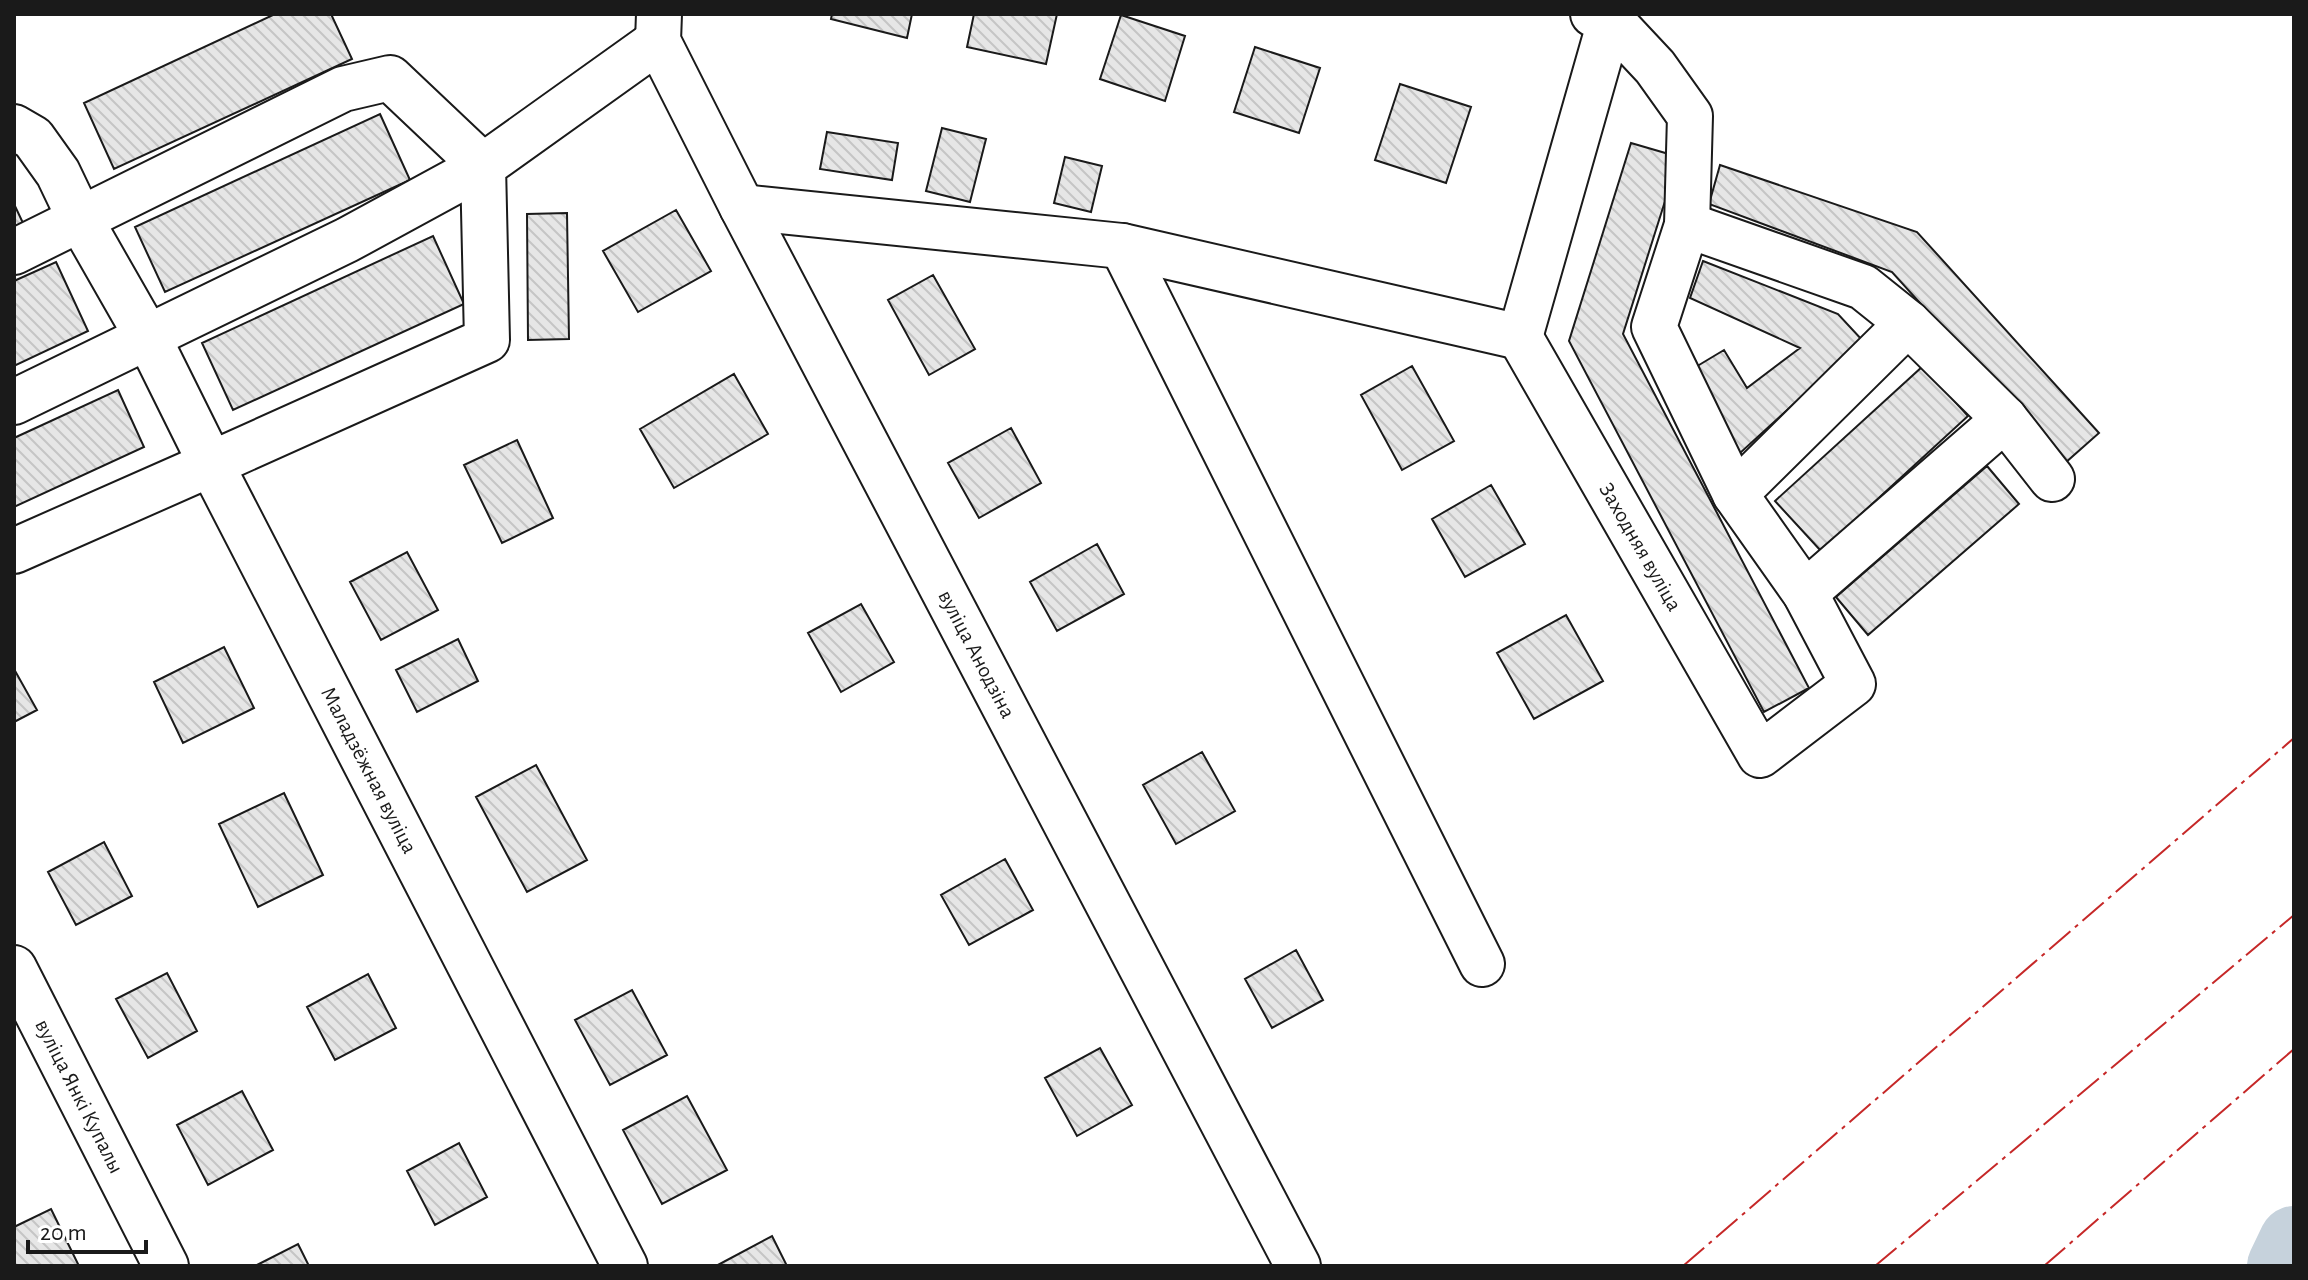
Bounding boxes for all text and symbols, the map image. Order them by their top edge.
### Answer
street label: Заходняя вуліца [1595,479,1686,615]
street label: вуліца Анодзіна [934,586,1019,722]
street label: Маладзёжная вуліца [317,683,421,857]
street label: вуліца Янкі Купалы [31,1016,128,1177]
scale bar [28,1204,146,1254]
text: 20 m [40,1221,87,1245]

